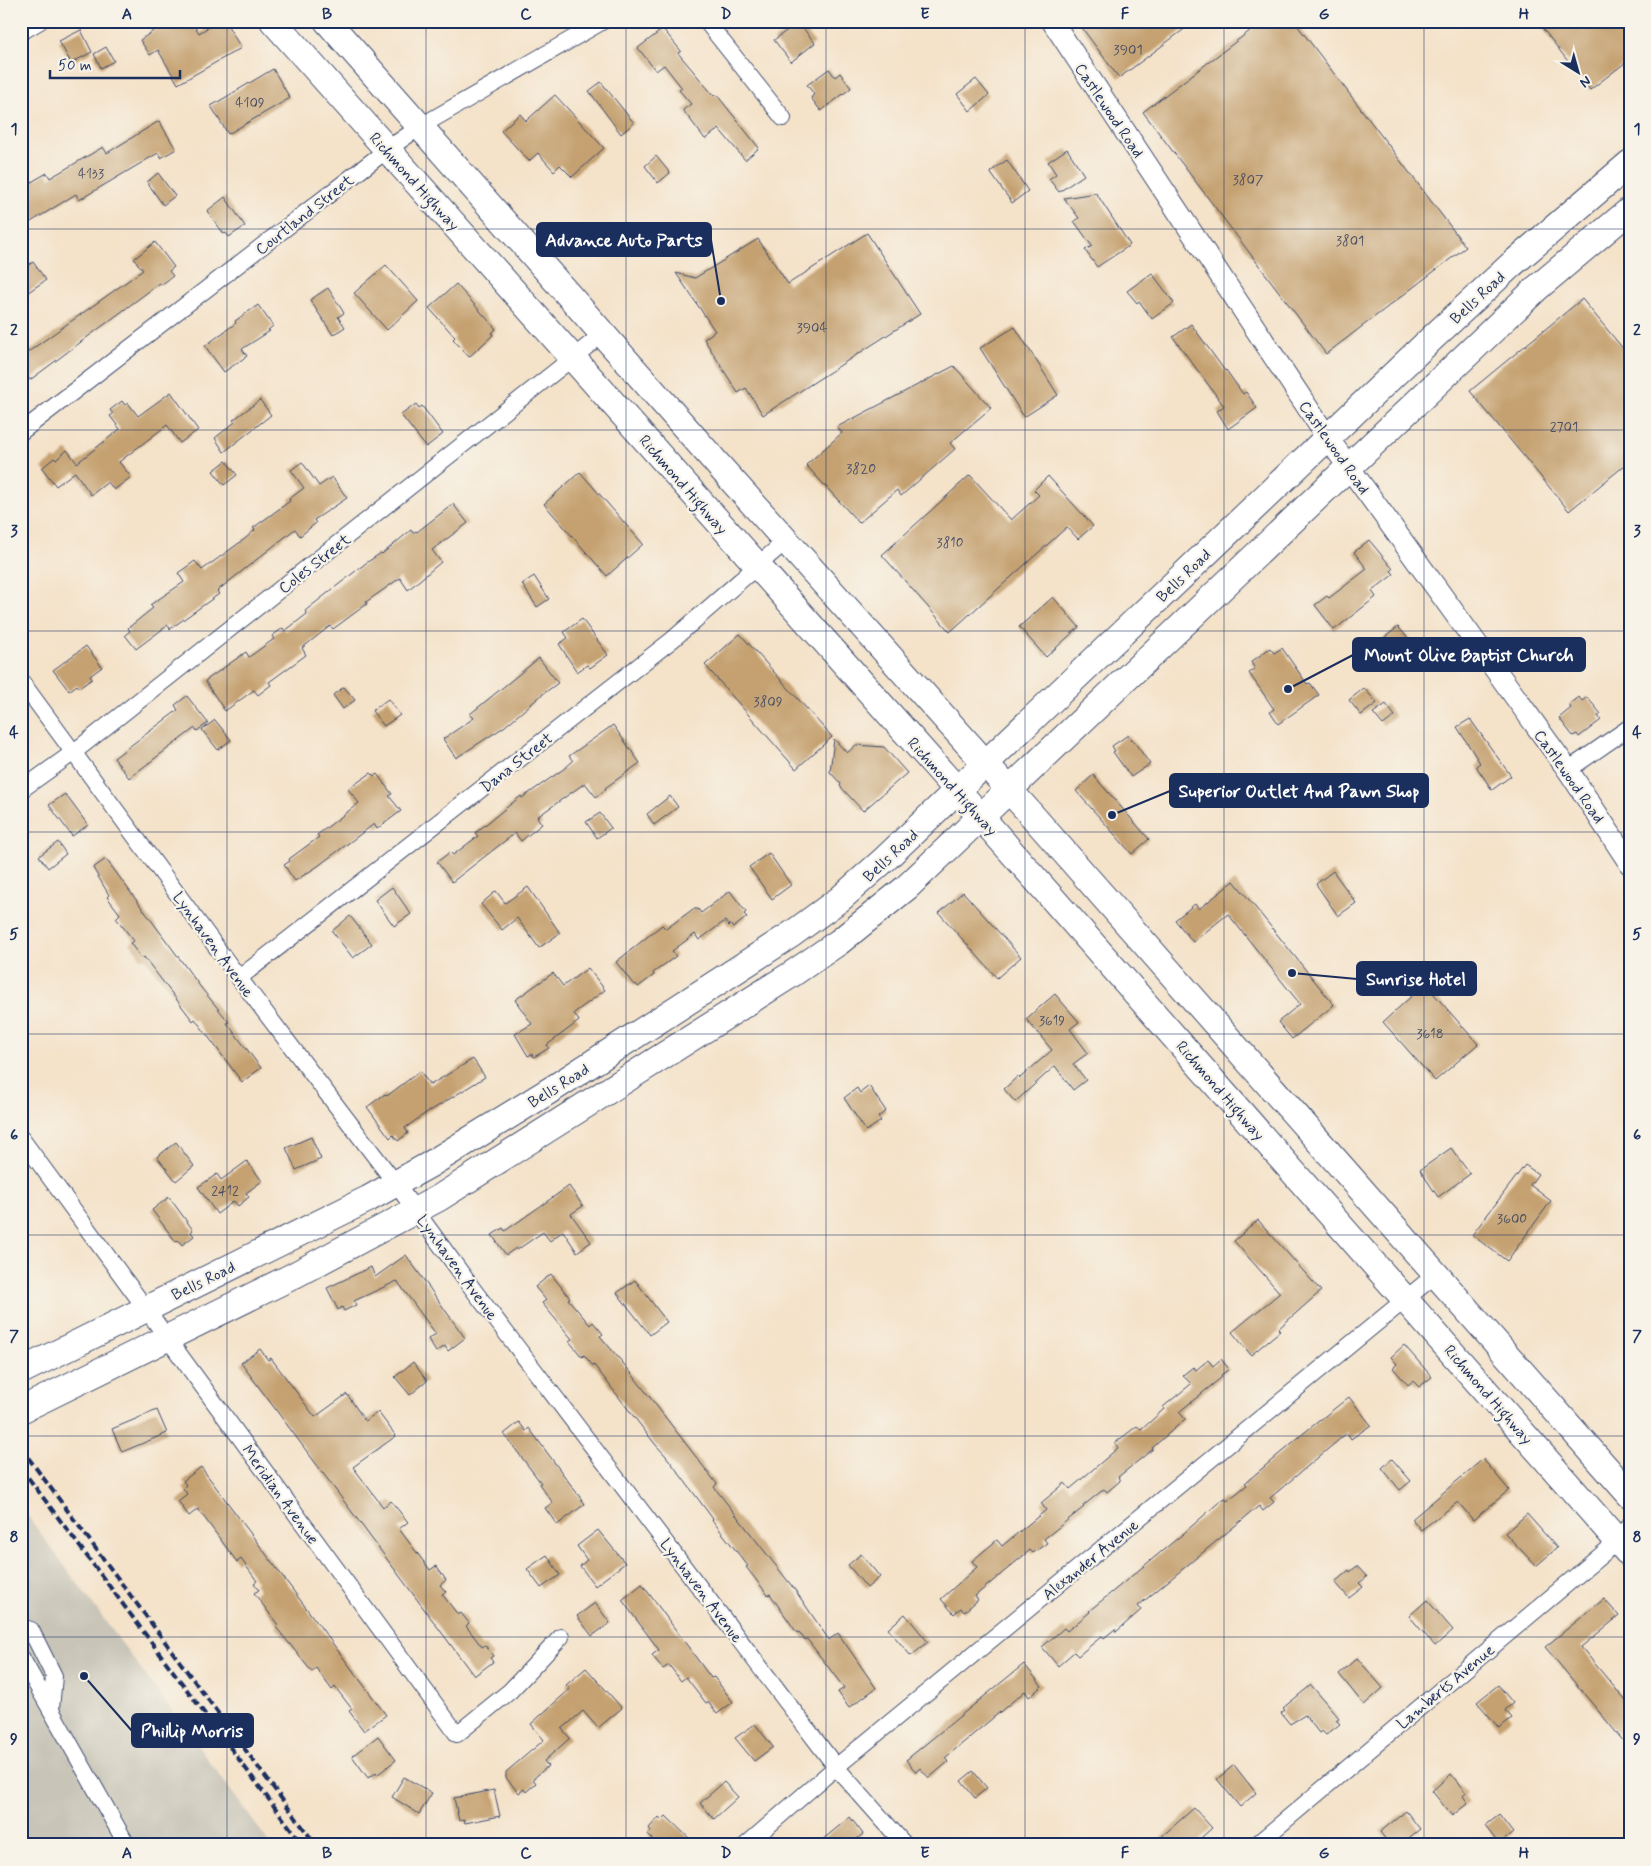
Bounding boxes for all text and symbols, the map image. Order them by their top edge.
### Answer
text: A [122,4,132,25]
text: B [322,4,332,25]
text: C [520,4,532,25]
text: D [720,4,732,25]
text: E [920,4,930,25]
text: F [1121,4,1130,25]
text: G [1319,4,1330,25]
text: H [1519,4,1530,25]
house number: 3901 [1113,41,1143,59]
scale bar [50,48,180,80]
north arrow [1554,48,1604,98]
text: 50 m [58,56,92,76]
street label: Castlewood Road [1069,59,1148,162]
text: N [1576,72,1594,92]
house number: 4109 [235,94,265,112]
text: 1 [10,119,18,140]
text: 1 [1633,119,1641,140]
street label: Richmond Highway [363,128,464,236]
house number: 4133 [78,165,104,183]
street label: Courtland Street [251,170,359,260]
house number: 3807 [1233,171,1264,189]
callout: Advance Auto Parts [537,223,711,256]
text: Advance Auto Parts [545,229,703,253]
house number: 3801 [1336,232,1364,250]
street label: Bells Road [1446,267,1510,329]
house number: 3904 [796,319,828,337]
text: 2 [10,320,18,341]
text: 2 [1633,320,1641,341]
street label: Castlewood Road [1294,397,1374,499]
house number: 2701 [1550,418,1578,436]
street label: Richmond Highway [633,431,732,540]
house number: 3820 [846,460,876,478]
text: 3 [10,521,18,542]
text: 3 [1633,521,1641,542]
street label: Coles Street [274,529,356,599]
house number: 3810 [936,534,964,552]
street label: Bells Road [1152,545,1216,607]
callout: Mount Olive Baptist Church [1353,638,1585,671]
text: Mount Olive Baptist Church [1364,644,1574,668]
house number: 3809 [753,693,783,711]
text: 4 [9,722,19,743]
text: 4 [1632,722,1642,743]
street label: Castlewood Road [1529,726,1609,828]
street label: Dana Street [476,728,558,798]
street label: Richmond Highway [901,733,1002,841]
callout: Superior Outlet And Pawn Shop [1170,774,1428,807]
text: Superior Outlet And Pawn Shop [1179,780,1419,804]
street label: Bells Road [859,825,923,887]
street label: Lynhaven Avenue [167,888,258,1002]
text: 5 [9,924,19,945]
text: 5 [1632,924,1642,945]
callout: Sunrise Hotel [1357,962,1476,995]
text: Sunrise Hotel [1366,968,1466,992]
house number: 3619 [1039,1012,1065,1030]
house number: 3618 [1416,1025,1444,1043]
street label: Richmond Highway [1170,1037,1269,1146]
street label: Bells Road [524,1059,593,1113]
text: 6 [10,1125,18,1146]
text: 6 [1633,1125,1641,1146]
house number: 2412 [211,1182,239,1200]
house number: 3600 [1497,1210,1527,1228]
street label: Lynhaven Avenue [411,1211,502,1325]
street label: Bells Road [168,1257,239,1306]
text: 7 [9,1326,19,1347]
text: 7 [1632,1326,1642,1347]
street label: Richmond Highway [1438,1341,1537,1450]
street label: Meridian Avenue [237,1441,323,1549]
street label: Alexander Avenue [1038,1515,1144,1606]
text: 8 [9,1527,19,1548]
text: 8 [1632,1527,1642,1548]
street label: Lynhaven Avenue [655,1534,747,1648]
street label: Lamberts Avenue [1393,1640,1500,1734]
callout: Phillip Morris [132,1714,253,1747]
text: Phillip Morris [141,1720,243,1744]
text: 9 [10,1729,18,1750]
text: 9 [1633,1729,1641,1750]
text: A [122,1843,132,1864]
text: B [322,1843,332,1864]
text: C [520,1843,532,1864]
text: D [720,1843,732,1864]
text: E [920,1843,930,1864]
text: F [1121,1843,1130,1864]
text: G [1319,1843,1330,1864]
text: H [1519,1843,1530,1864]

